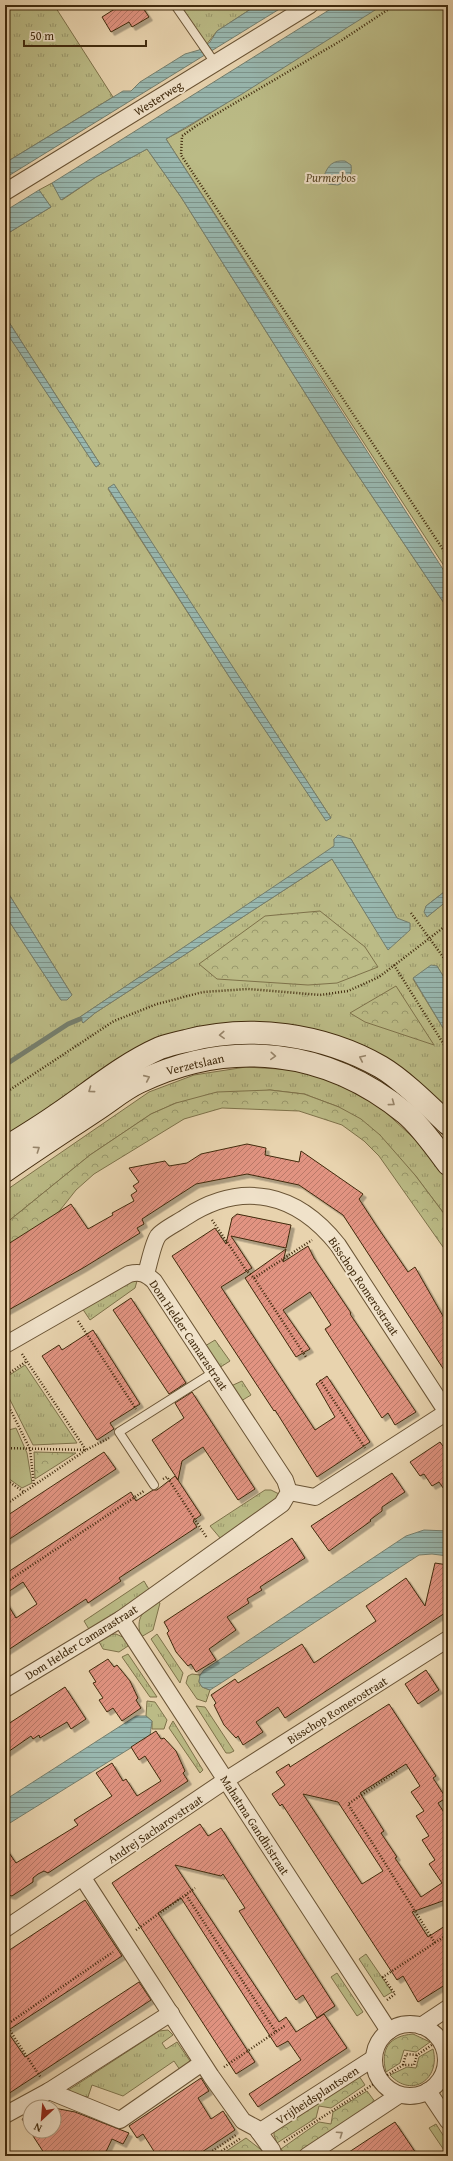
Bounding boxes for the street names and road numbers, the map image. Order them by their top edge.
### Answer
street label: Westerweg [130,76,186,120]
street label: Verzetslaan [164,1049,226,1079]
street label: Bisschop Romerostraat [325,1233,404,1339]
street label: Dom Helder Camarastraat [146,1276,233,1394]
street label: Dom Helder Camarastraat [21,1600,141,1684]
street label: Bisschop Romerostraat [283,1672,391,1748]
street label: Mahatma Gandhistraat [216,1772,294,1879]
street label: Andrej Sacharovstraat [104,1790,207,1867]
street label: Vrijheidsplantsoen [272,2062,362,2128]

